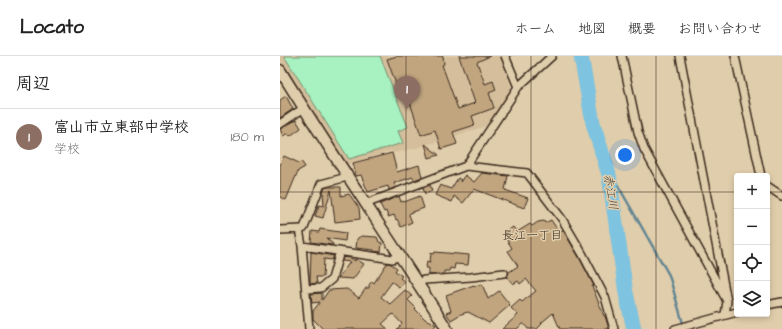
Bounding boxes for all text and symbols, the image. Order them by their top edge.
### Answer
text: Locato [20,14,84,41]
text: ホーム [515,19,556,39]
text: 地図 [578,19,606,39]
text: 概要 [628,19,656,39]
text: お問い合わせ [678,19,762,39]
text: 周辺 [16,72,50,96]
pin: 1 [394,76,420,109]
text: 富山市立東部中学校 [54,117,189,138]
text: 1 [28,128,30,146]
text: 180 m [230,128,264,146]
text: 学校 [54,140,80,158]
your location [615,145,635,165]
water label: 赤江川 [599,173,622,211]
map controls [734,173,770,317]
button: + [734,173,770,209]
button: − [734,209,770,245]
district label: 長江一丁目 [502,227,562,244]
button: locate [734,245,770,281]
button: layers [734,281,770,317]

